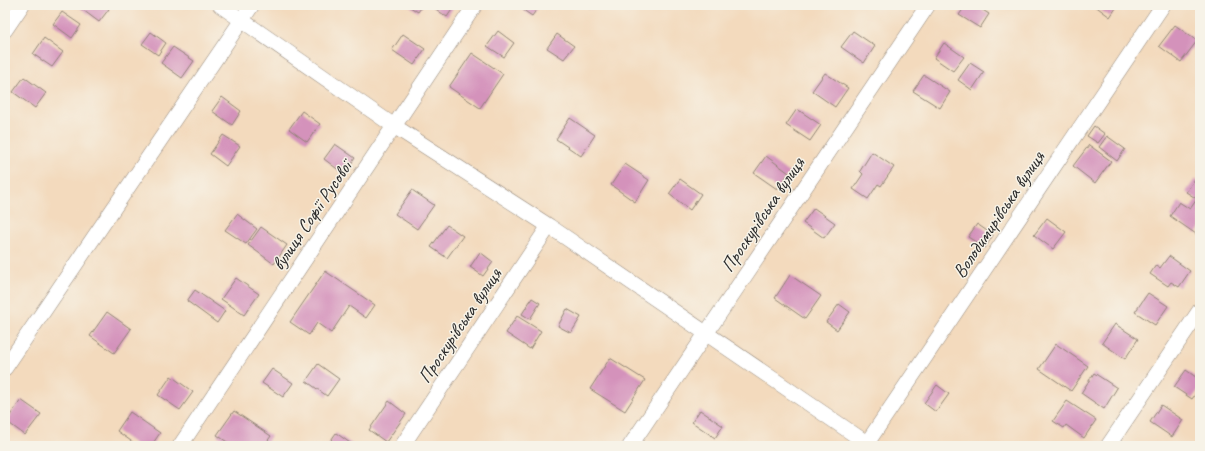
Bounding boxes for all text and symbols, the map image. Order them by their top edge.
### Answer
street label: Володимирівська вулиця [948,146,1051,283]
street label: Проскурівська вулиця [716,152,811,277]
street label: вулиця Софії Русової [266,153,359,275]
street label: Проскурівська вулиця [413,263,508,388]

